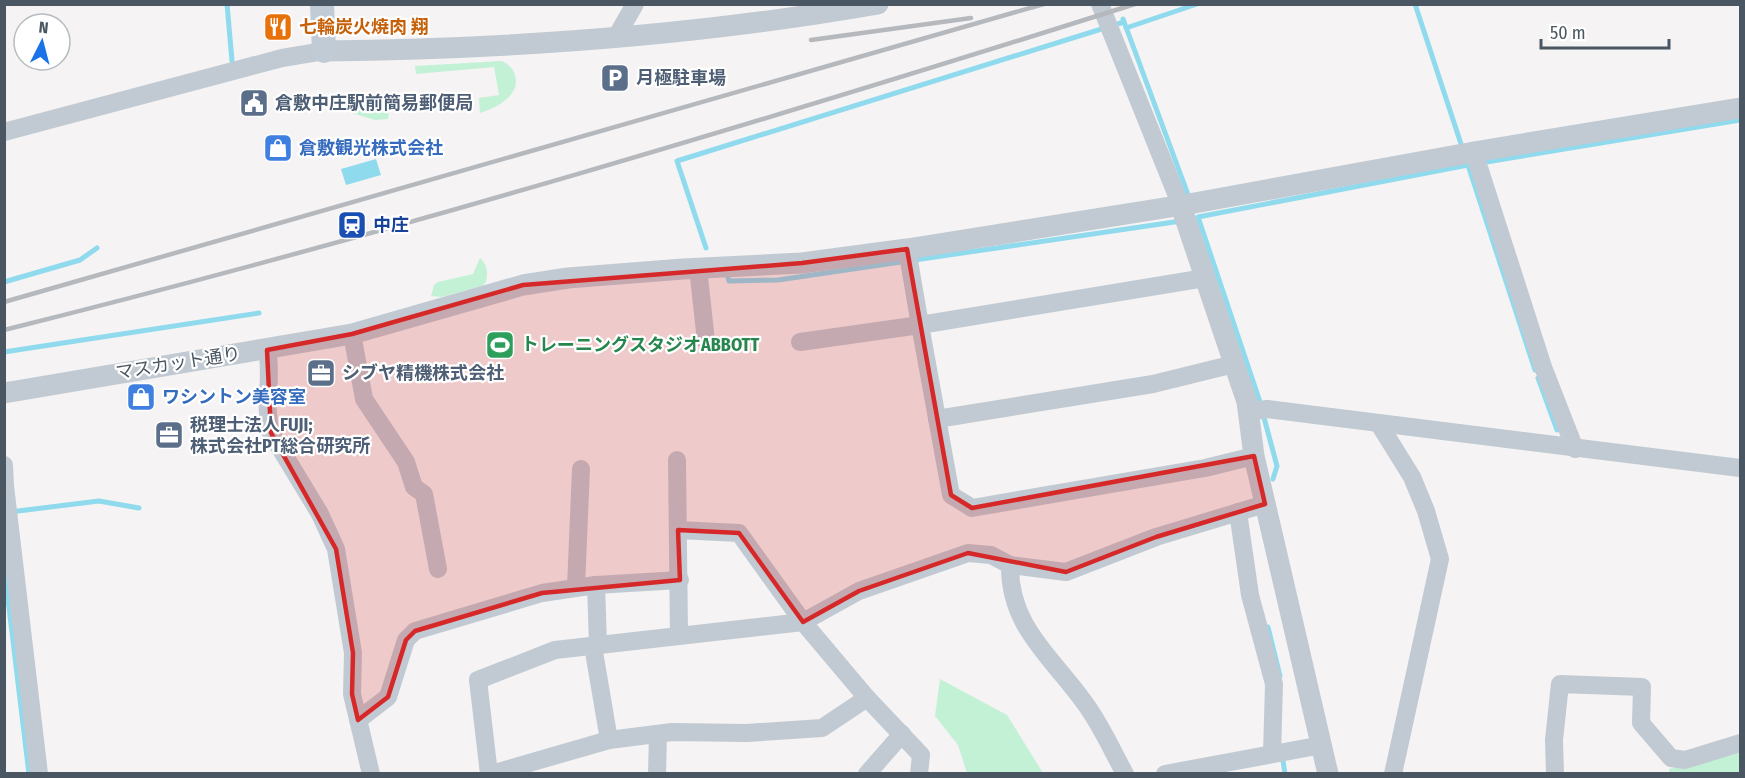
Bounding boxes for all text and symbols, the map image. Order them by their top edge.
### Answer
restaurant icon: 七輪炭火焼肉 翔 [262,11,294,43]
north arrow [12,12,72,72]
scale bar [1541,12,1668,50]
place label: 七輪炭火焼肉 翔 [299,16,429,38]
text: N [38,18,49,38]
text: 50 m [1550,22,1586,44]
parking icon: 月極駐車場 [599,62,631,94]
place label: 月極駐車場 [636,67,726,89]
public building icon: 倉敷中庄駅前簡易郵便局 [238,87,270,119]
place label: 倉敷中庄駅前簡易郵便局 [275,92,473,114]
shop icon: 倉敷観光株式会社 [262,132,294,164]
place label: 倉敷観光株式会社 [299,137,443,159]
station icon: 中庄 [336,209,368,241]
place label: 中庄 [373,214,409,236]
sports icon: トレーニングスタジオABBOTT [484,329,516,361]
place label: トレーニングスタジオABBOTT [521,334,759,356]
street label: マスカット通り [114,342,242,384]
office icon: シブヤ精機株式会社 [305,357,337,389]
place label: シブヤ精機株式会社 [342,362,504,384]
shop icon: ワシントン美容室 [125,381,157,413]
place label: ワシントン美容室 [162,386,306,408]
place label: 税理士法人FUJI; 株式会社PT総合研究所 [190,414,370,457]
office icon: 税理士法人FUJI; 株式会社PT総合研究所 [153,419,185,451]

